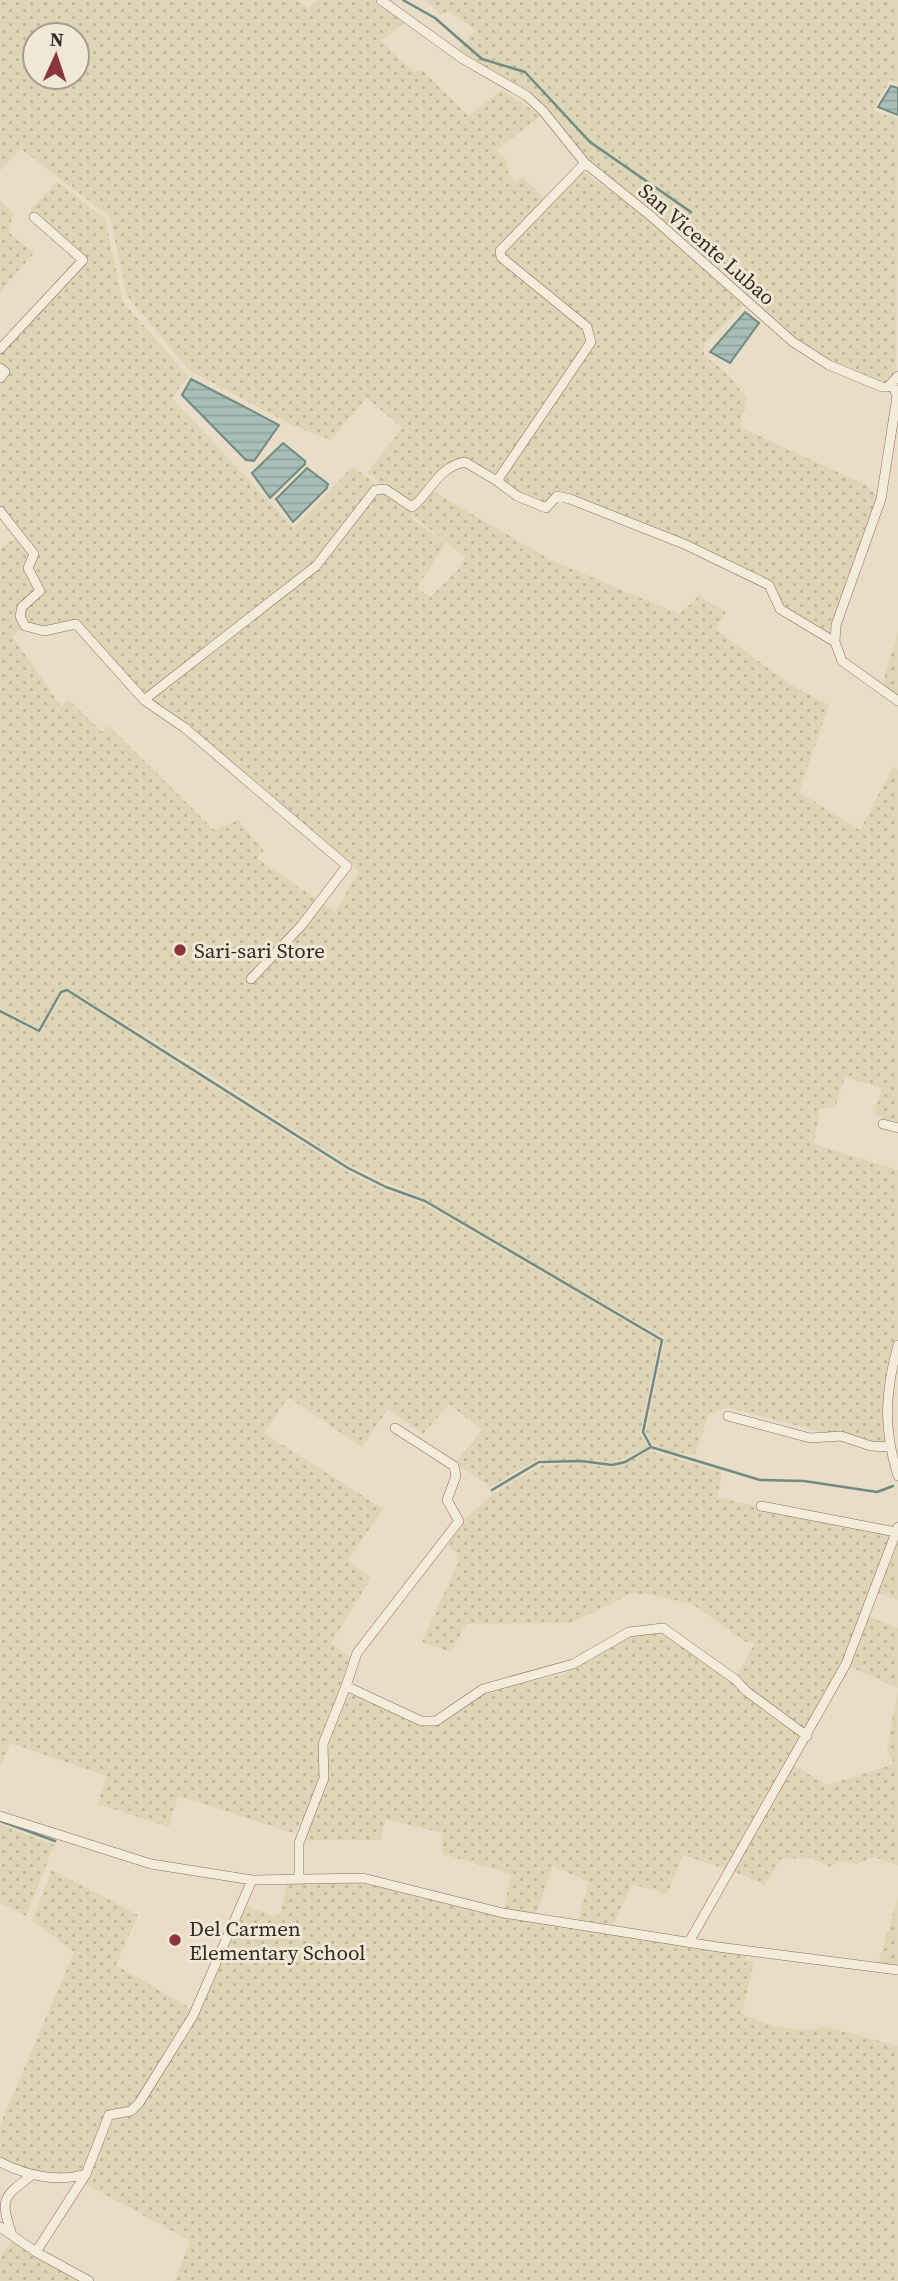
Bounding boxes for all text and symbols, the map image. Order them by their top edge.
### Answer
north arrow [21,21,91,91]
text: N [49,26,65,52]
street label: San Vicente Lubao [632,176,782,312]
place label: Sari-sari Store [194,936,325,965]
marker: Sari-sari Store [172,942,188,958]
place label: Del Carmen Elementary School [189,1914,366,1967]
marker: Del Carmen Elementary School [167,1932,183,1948]

